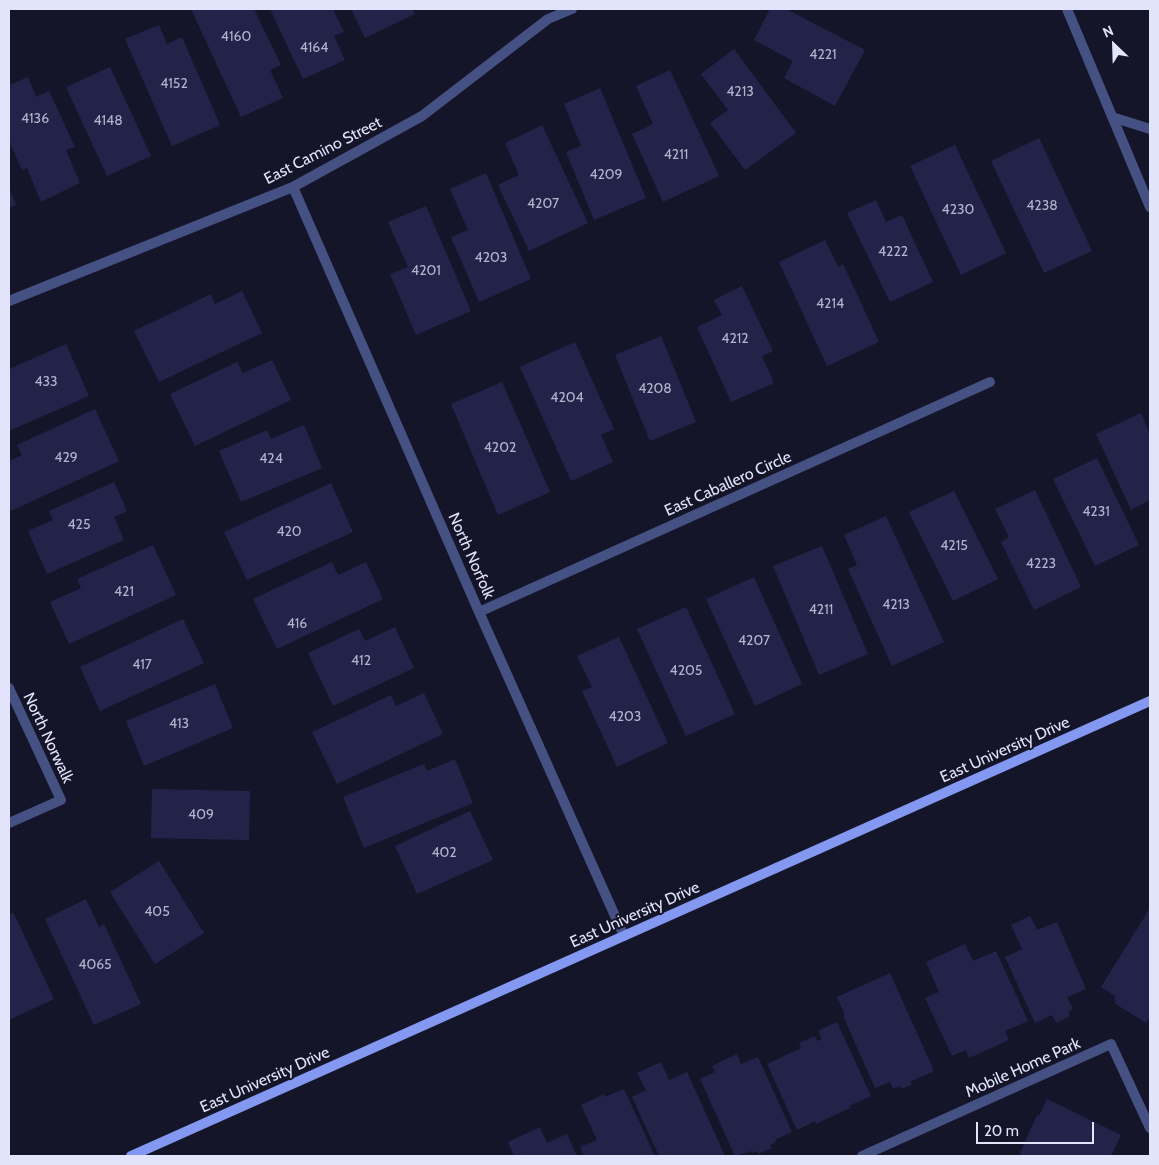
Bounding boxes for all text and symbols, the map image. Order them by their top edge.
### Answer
north arrow [1089,20,1139,70]
text: N [1100,21,1116,42]
house number: 4160 [221,29,251,45]
house number: 4164 [300,40,328,56]
house number: 4221 [809,47,837,63]
house number: 4152 [160,76,188,92]
house number: 4213 [726,84,754,100]
house number: 4136 [21,111,49,127]
house number: 4148 [93,113,123,129]
street label: East Camino Street [261,113,385,189]
house number: 4211 [664,147,688,163]
house number: 4209 [589,167,623,183]
house number: 4207 [527,196,559,212]
house number: 4238 [1026,198,1058,214]
house number: 4230 [942,202,974,218]
house number: 4222 [878,244,908,260]
house number: 4203 [475,250,507,266]
house number: 4201 [411,263,441,279]
house number: 4214 [816,296,844,312]
house number: 4212 [721,331,749,347]
house number: 433 [34,374,58,390]
house number: 4208 [638,381,672,397]
house number: 4204 [550,390,584,406]
house number: 4202 [484,440,516,456]
street label: East Caballero Circle [662,447,794,521]
house number: 429 [54,450,78,466]
house number: 424 [259,451,283,467]
house number: 4231 [1082,504,1110,520]
street label: North Norfolk [443,510,499,602]
house number: 425 [67,517,91,533]
house number: 420 [276,524,302,540]
house number: 4215 [940,538,968,554]
house number: 4223 [1026,556,1056,572]
house number: 421 [114,584,134,600]
house number: 4213 [882,597,910,613]
house number: 4211 [809,602,833,618]
house number: 416 [287,616,307,632]
house number: 4207 [738,633,770,649]
house number: 412 [351,653,371,669]
house number: 417 [132,657,152,673]
house number: 4205 [670,663,702,679]
street label: North Norwalk [19,690,77,786]
house number: 4203 [609,709,641,725]
street label: East University Drive [937,713,1073,787]
house number: 413 [169,716,189,732]
house number: 409 [188,807,214,823]
house number: 402 [431,845,457,861]
street label: East University Drive [567,878,703,952]
house number: 405 [144,904,170,920]
house number: 4065 [78,957,112,973]
street label: Mobile Home Park [963,1034,1083,1102]
street label: East University Drive [197,1043,333,1117]
scale bar [979,1112,1096,1144]
text: 20 m [984,1122,1019,1140]

